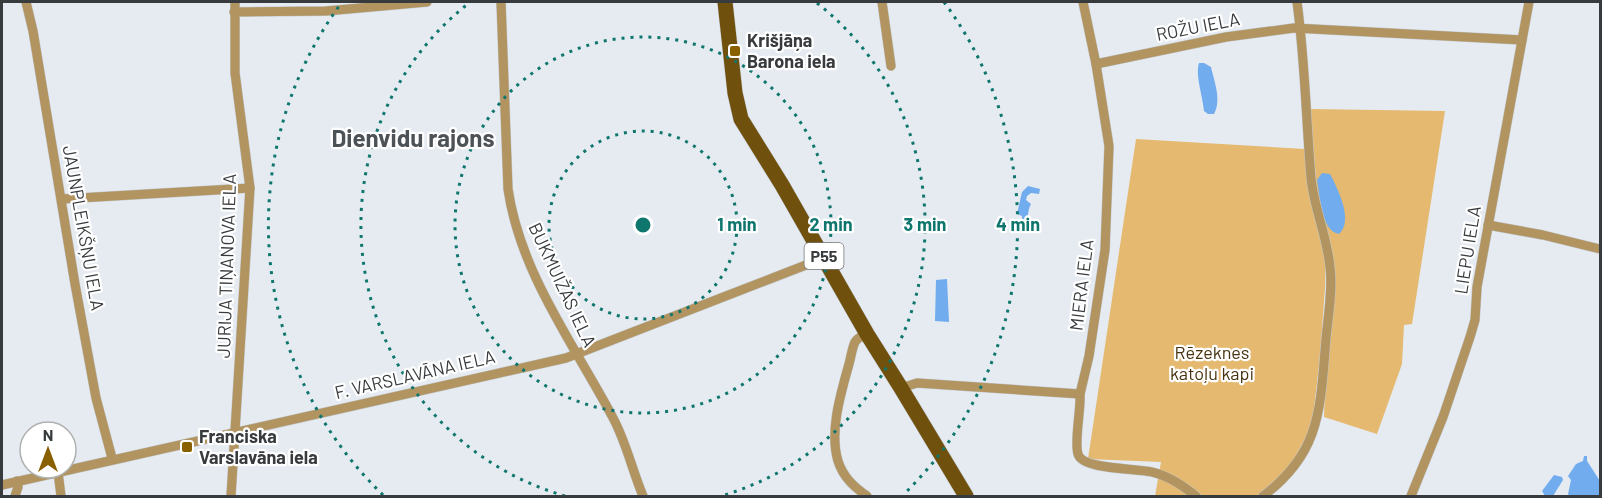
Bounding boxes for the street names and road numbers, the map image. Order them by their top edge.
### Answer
street label: ROŽU IELA [1154,7,1242,45]
street label: JAUNPLEIKŠŅU IELA [59,144,109,312]
street label: JURIJA TIŅANOVA IELA [212,173,240,359]
street label: LIEPU IELA [1449,204,1485,296]
street label: BUKMUIŽAS IELA [524,219,601,350]
street label: MIERA IELA [1064,238,1098,332]
road number: P55 [804,243,844,269]
street label: F. VARSLAVĀNA IELA [332,345,497,403]

